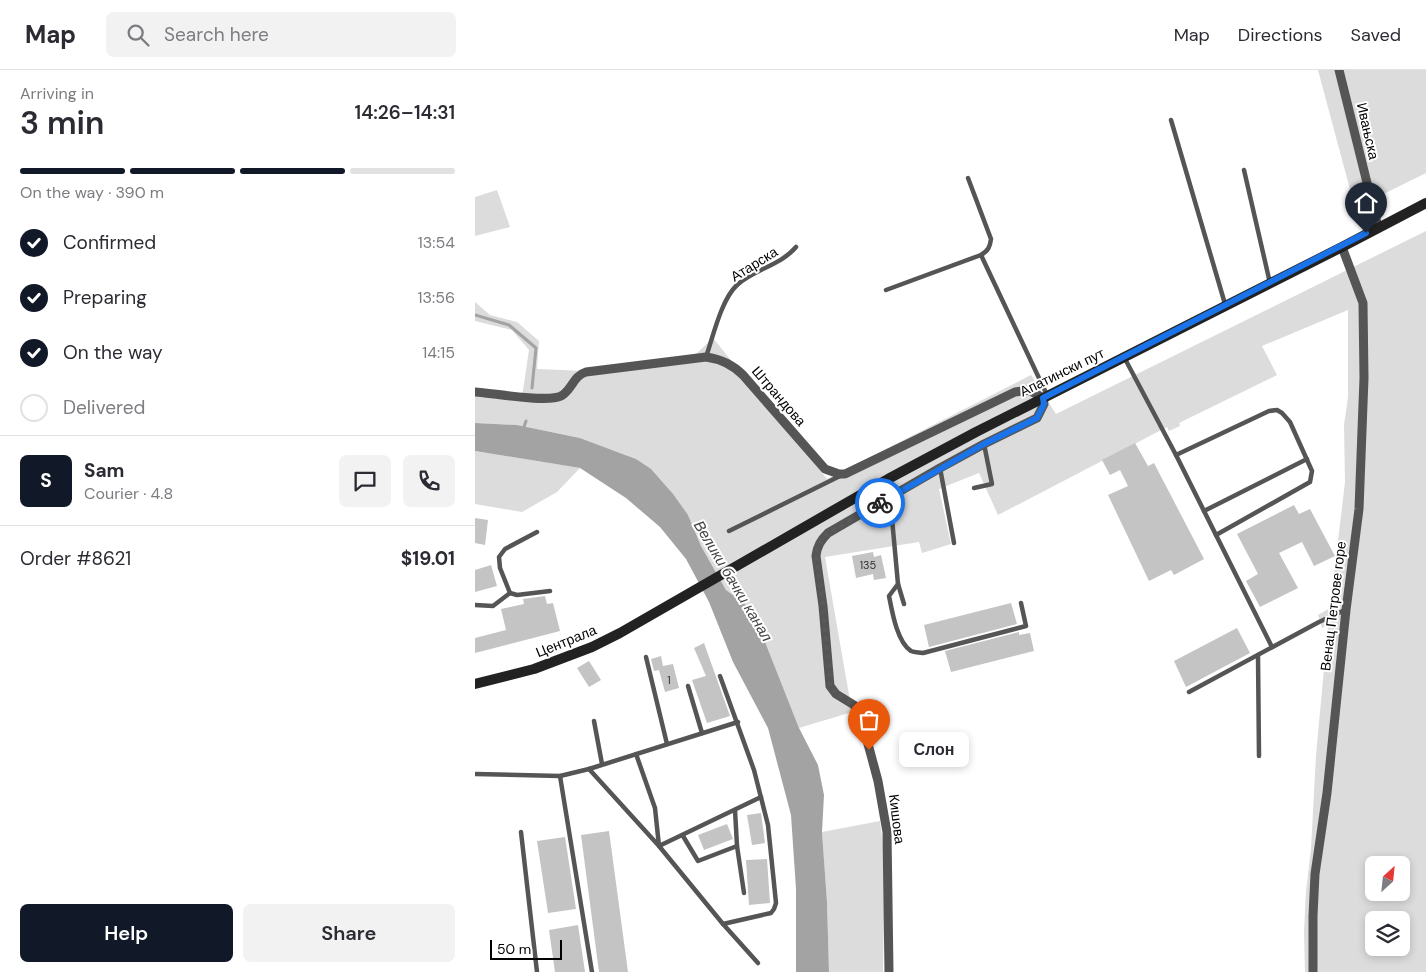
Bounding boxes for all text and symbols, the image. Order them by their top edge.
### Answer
search box [106,12,456,57]
text: Map [25,19,76,50]
icon: search [124,21,152,49]
text: Search here [164,22,269,47]
text: Map [1174,23,1210,47]
text: Directions [1238,23,1323,47]
text: Saved [1351,23,1401,47]
text: Arriving in [20,83,94,104]
text: 14:26–14:31 [355,100,455,125]
street label: Ивањска [1353,101,1383,161]
text: 3 min [20,102,104,144]
text: On the way · 390 m [20,182,164,203]
pin [1345,182,1387,233]
icon: home [1352,189,1380,217]
icon: check [20,229,48,257]
text: Confirmed [63,230,156,255]
text: 13:54 [418,232,455,253]
street label: Атарска [727,242,781,285]
icon: check [20,284,48,312]
text: Preparing [63,285,147,310]
text: 13:56 [418,287,455,308]
icon: check [20,339,48,367]
text: On the way [63,340,163,365]
text: 14:15 [422,342,455,363]
street label: Апатински пут [1017,343,1108,400]
street label: Штрандова [748,362,810,430]
text: Delivered [63,395,145,420]
button: chat [339,455,391,507]
button: phone [403,455,455,507]
text: Sam [84,458,125,483]
text: S [40,468,52,493]
courier [855,478,905,528]
text: Courier · 4.8 [84,483,173,504]
icon: bike [866,489,894,517]
water label: Велики бачки канал [689,517,777,646]
street label: Венац Петрове горе [1316,540,1350,672]
text: Order #8621 [20,546,131,571]
text: $19.01 [401,546,455,571]
house number: 135 [860,558,877,572]
street label: Централа [533,621,599,661]
house number: 1 [667,673,671,687]
pin [848,699,890,750]
icon: bag [855,706,883,734]
callout: Слон [899,732,969,768]
text: Слон [914,739,954,760]
street label: Кишова [885,793,909,845]
north arrow [1365,856,1410,901]
map controls [1365,856,1410,956]
button: Help [20,904,233,962]
button: Share [243,904,455,962]
button: layers [1365,911,1410,956]
scale bar [490,937,563,960]
text: 50 m [497,940,531,958]

